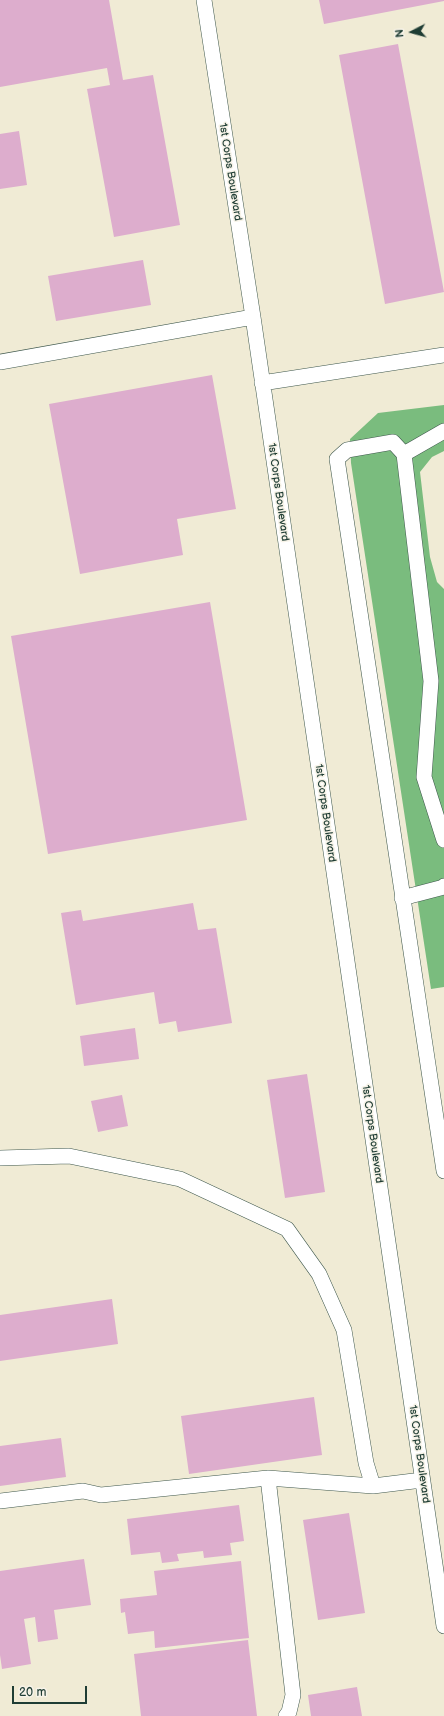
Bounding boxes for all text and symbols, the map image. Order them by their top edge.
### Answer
north arrow [392,12,432,52]
text: N [393,29,406,38]
street label: 1st Corps Boulevard [216,122,244,222]
street label: 1st Corps Boulevard [265,442,291,542]
street label: 1st Corps Boulevard [312,763,338,863]
street label: 1st Corps Boulevard [359,1084,385,1184]
street label: 1st Corps Boulevard [406,1404,432,1504]
scale bar [14,1678,89,1704]
text: 20 m [19,1685,46,1700]

